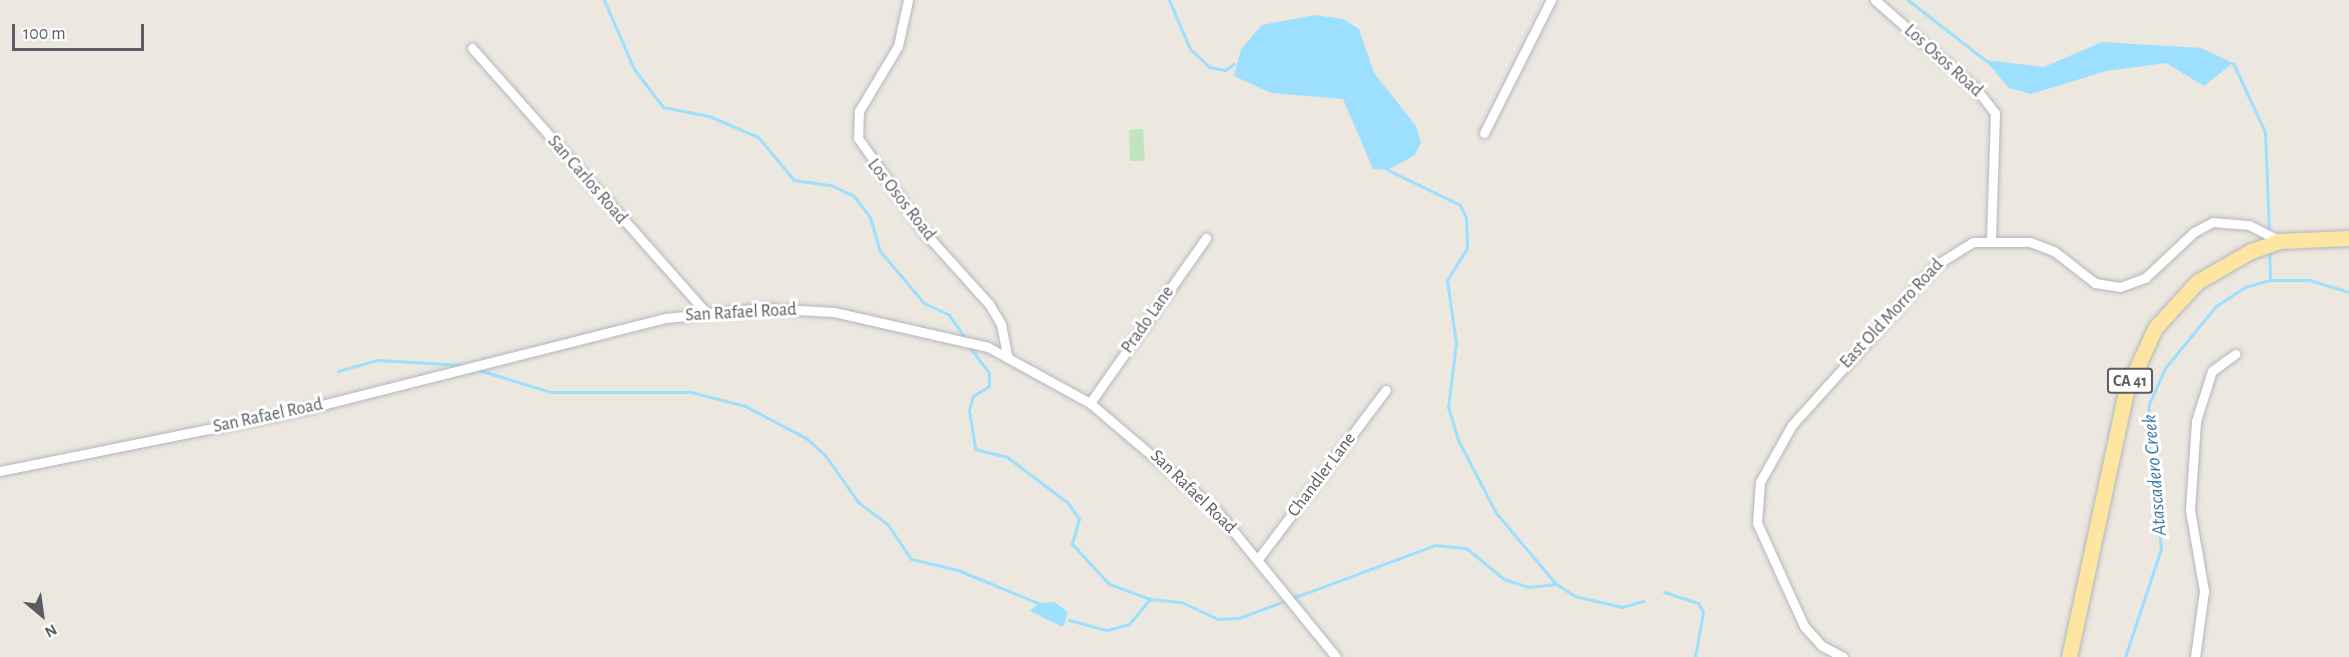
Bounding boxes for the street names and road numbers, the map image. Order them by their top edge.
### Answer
street label: Los Osos Road [1899,20,1987,102]
street label: San Carlos Road [543,131,631,229]
street label: Los Osos Road [862,155,940,245]
street label: East Old Morro Road [1836,255,1948,373]
street label: Prado Lane [1117,282,1179,358]
street label: San Rafael Road [685,299,797,327]
road number: CA 41 [2106,368,2154,394]
street label: San Rafael Road [211,394,325,438]
street label: Chandler Lane [1283,428,1361,522]
street label: San Rafael Road [1145,446,1241,538]

